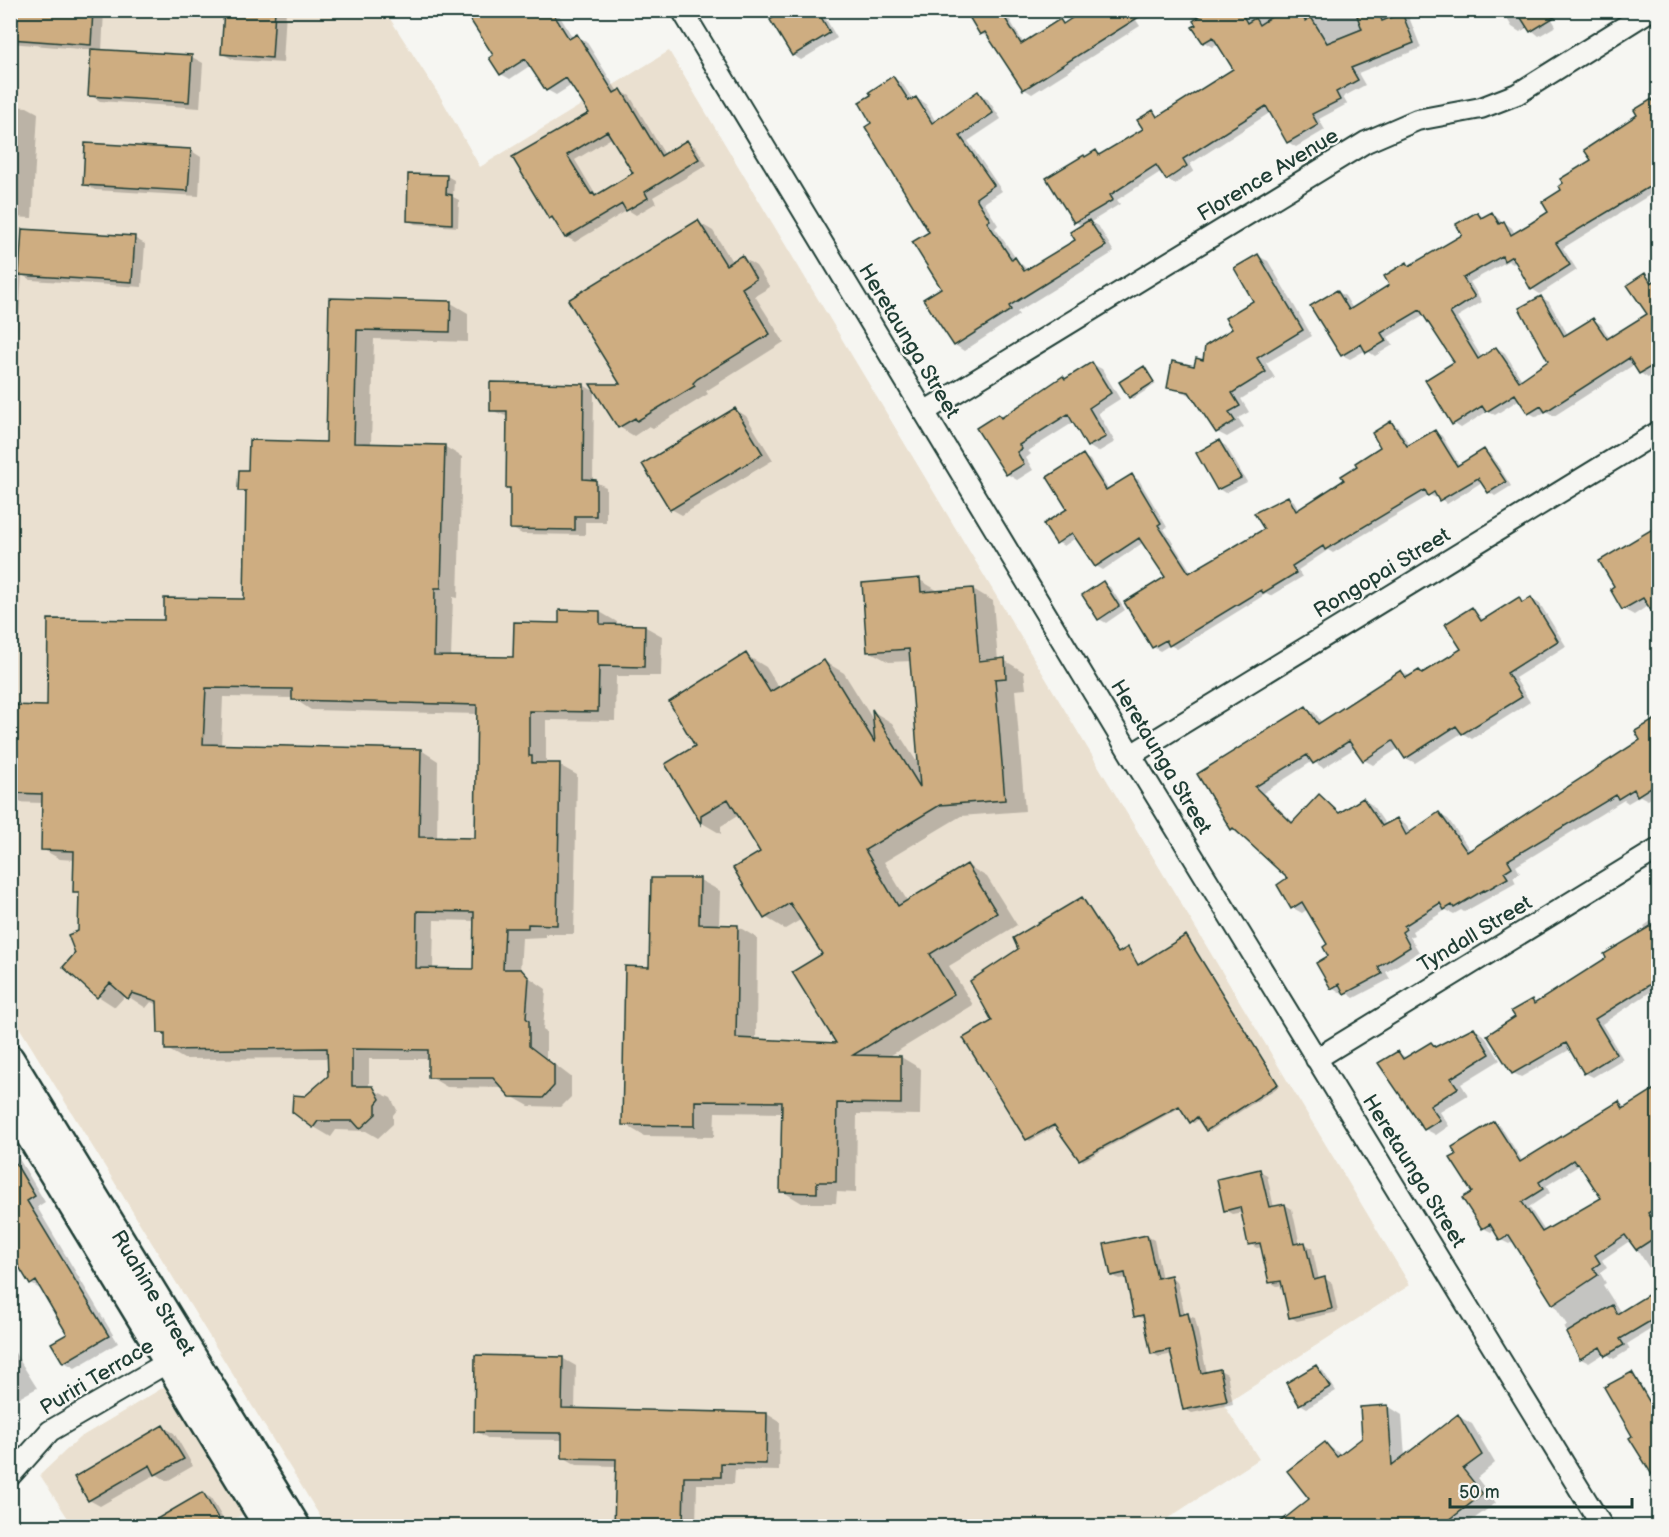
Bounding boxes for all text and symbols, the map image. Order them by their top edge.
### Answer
street label: Florence Avenue [1193,123,1343,227]
street label: Heretaunga Street [853,259,965,423]
street label: Rongopai Street [1309,522,1455,624]
street label: Heretaunga Street [1105,675,1217,839]
street label: Tyndall Street [1414,890,1537,978]
street label: Heretaunga Street [1357,1090,1471,1253]
street label: Ruahine Street [106,1226,201,1361]
street label: Puriri Terrace [36,1333,158,1421]
scale bar [1450,1471,1632,1509]
text: 50 m [1459,1482,1500,1503]

